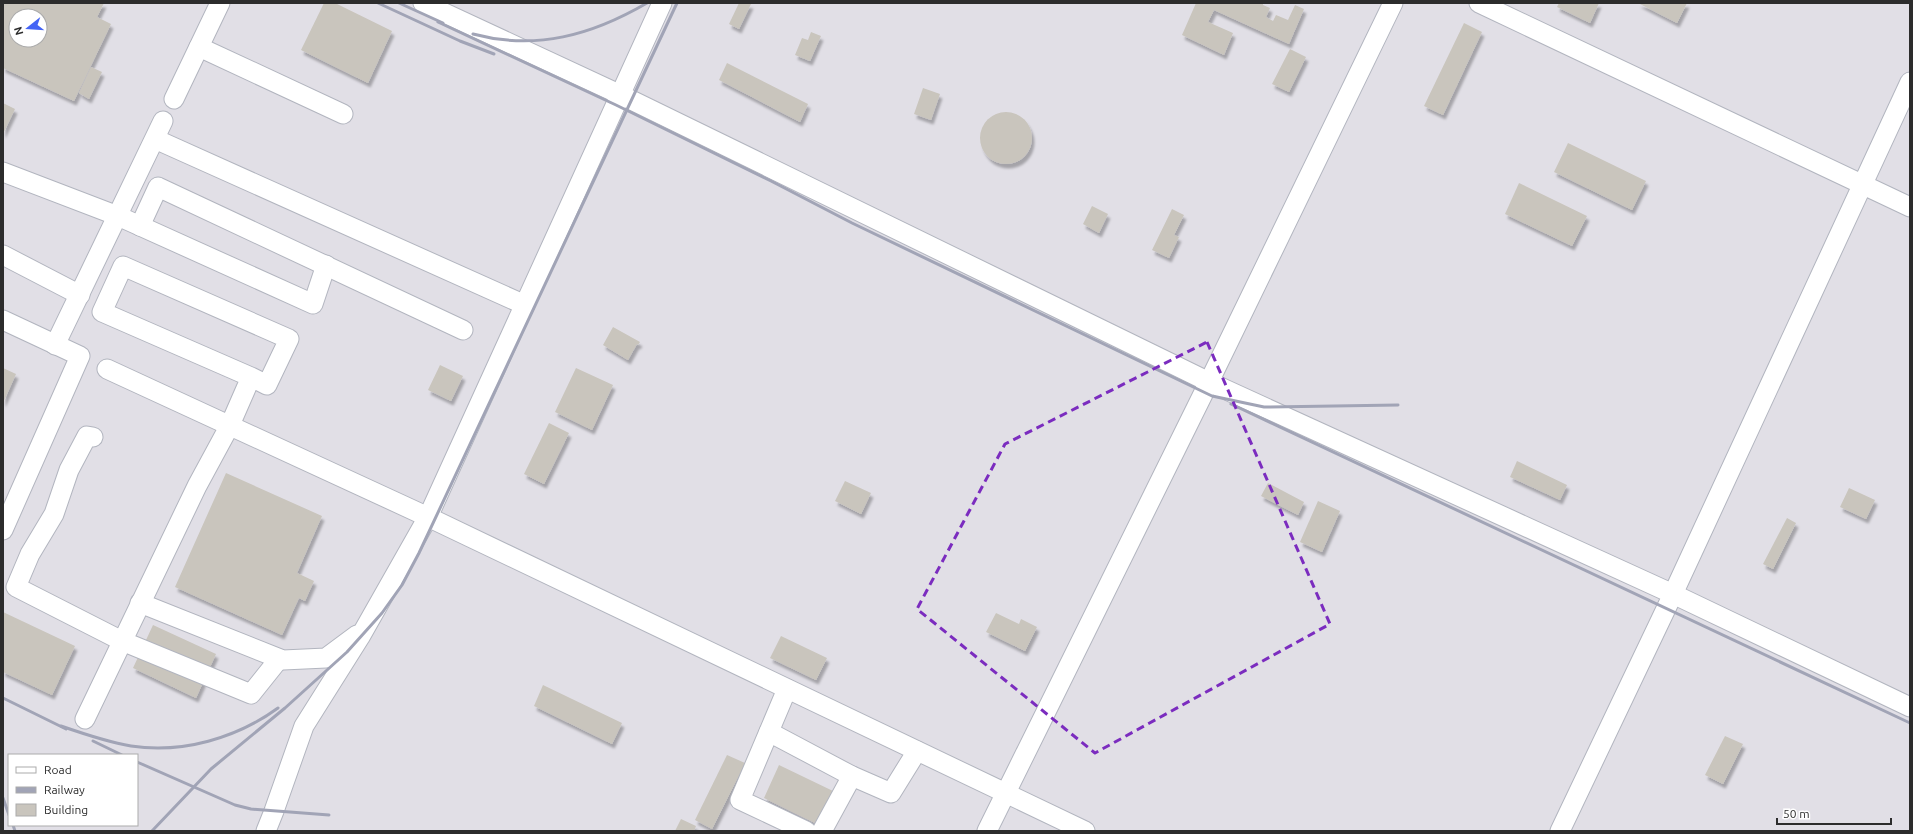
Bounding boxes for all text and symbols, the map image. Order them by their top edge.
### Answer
north arrow [8,8,48,48]
text: N [11,25,25,37]
legend [8,754,138,826]
text: Road [44,763,72,776]
text: Railway [44,783,85,796]
scale bar [1777,800,1891,826]
text: Building [44,803,88,816]
text: 50 m [1783,807,1810,820]

